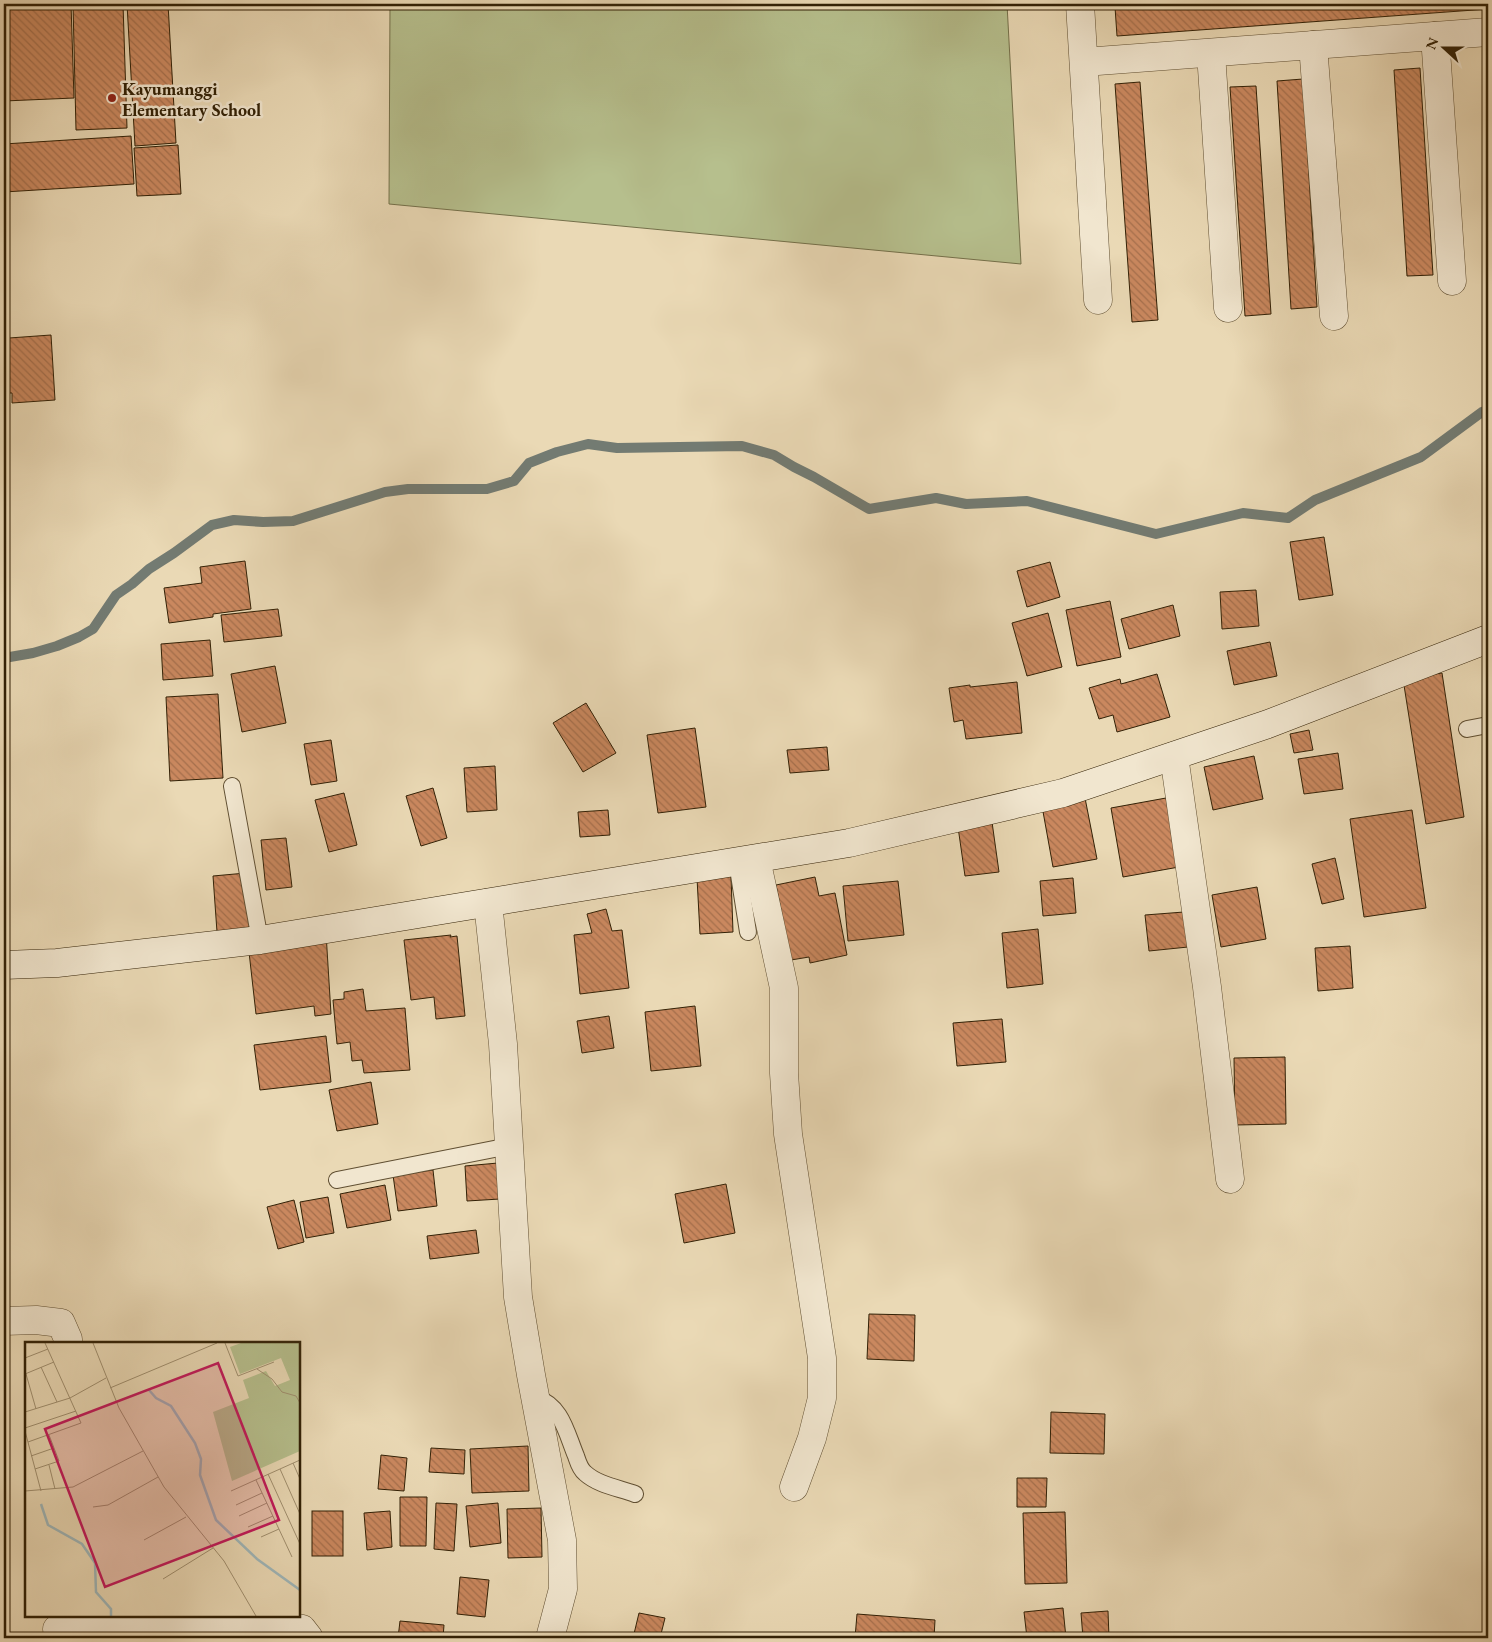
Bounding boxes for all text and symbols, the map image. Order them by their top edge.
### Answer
north arrow [1420,22,1470,72]
text: N [1421,34,1443,52]
place label: Kayumanggi Elementary School [122,77,261,121]
marker: Kayumanggi Elementary School [106,92,118,104]
inset map [25,1342,300,1617]

